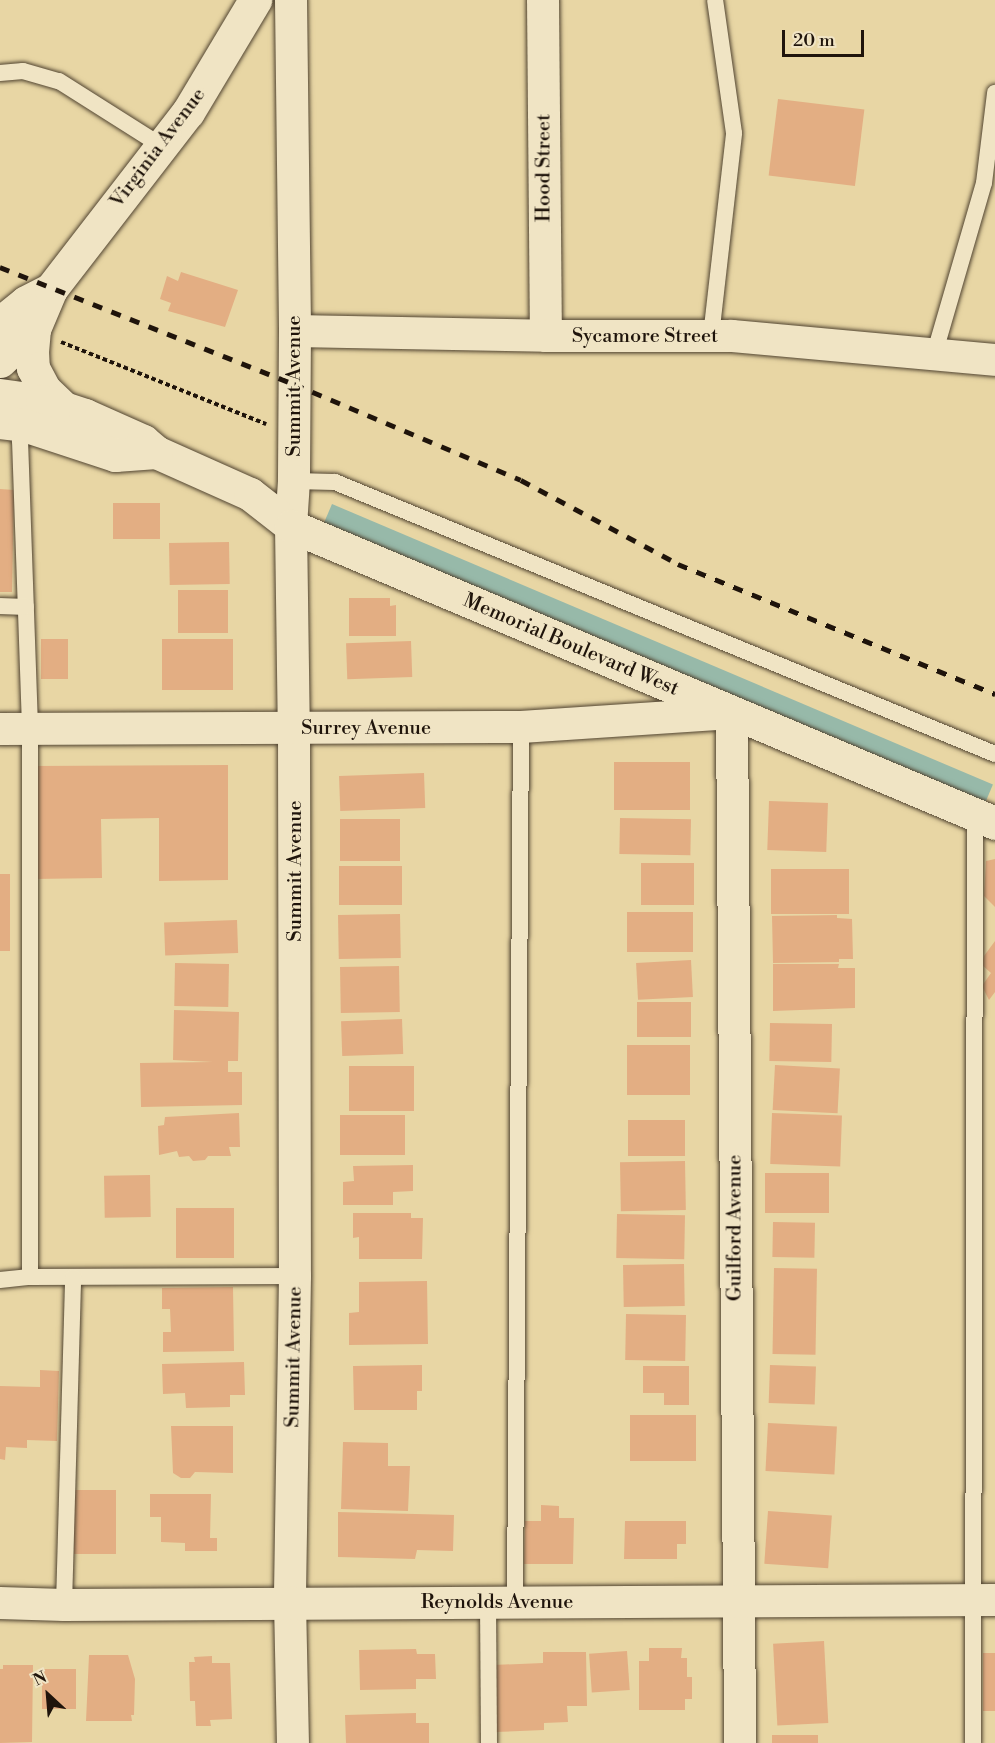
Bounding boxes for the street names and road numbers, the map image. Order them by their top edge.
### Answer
street label: Virginia Avenue [105,83,211,213]
street label: Hood Street [532,114,556,222]
street label: Summit Avenue [282,315,306,457]
street label: Sycamore Street [572,324,718,348]
street label: Memorial Boulevard West [460,589,682,701]
street label: Surrey Avenue [301,716,431,740]
street label: Summit Avenue [283,800,307,942]
street label: Guilford Avenue [723,1155,747,1301]
street label: Summit Avenue [281,1286,307,1428]
street label: Reynolds Avenue [421,1590,573,1614]

